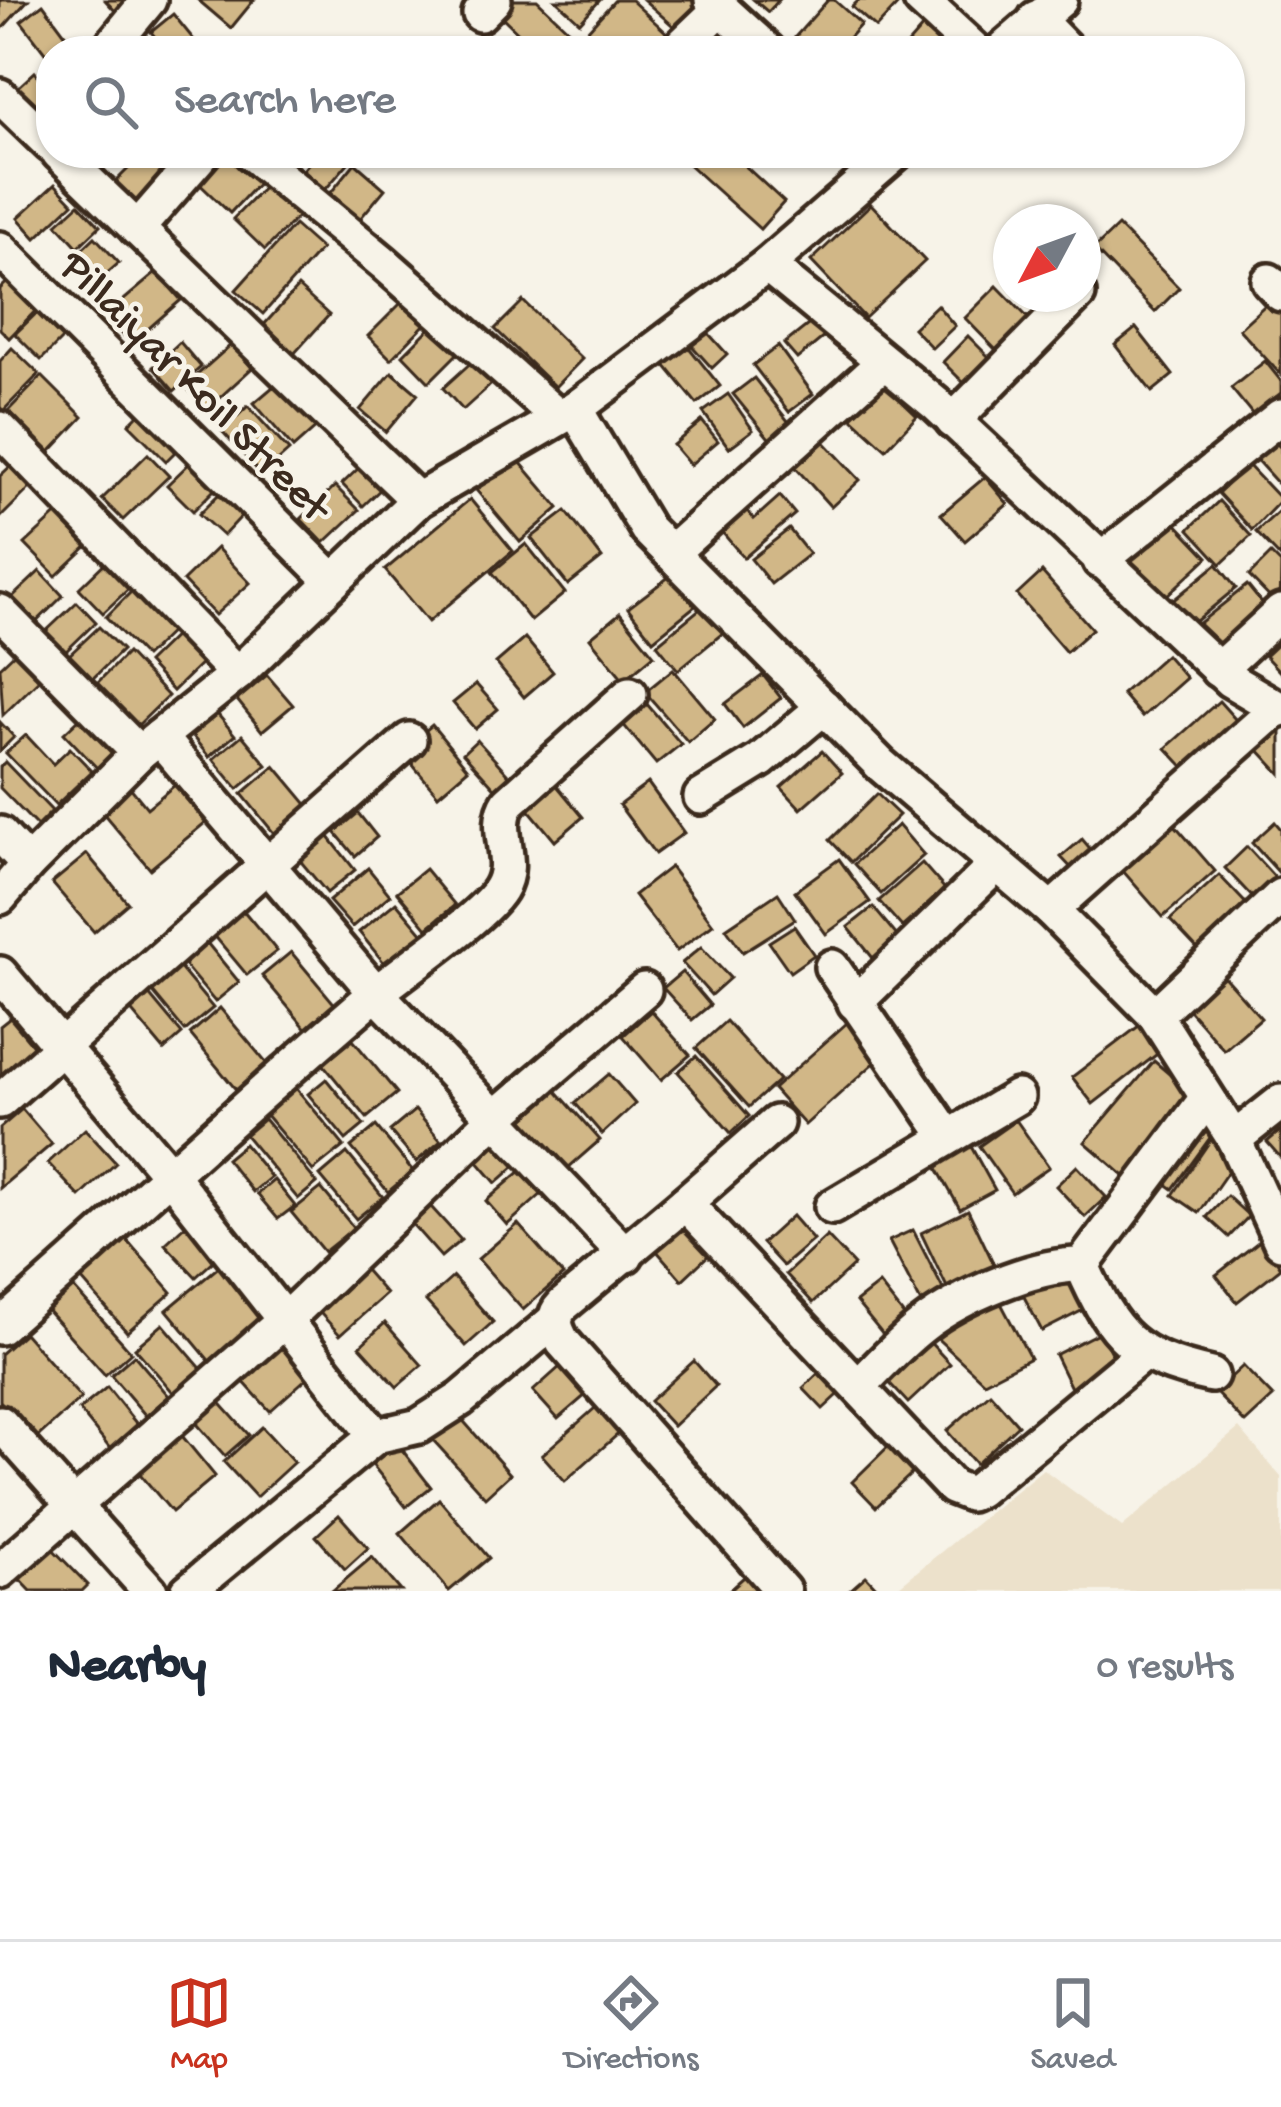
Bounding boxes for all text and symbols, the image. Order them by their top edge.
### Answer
search box [36,36,1245,168]
icon: search [78,69,144,135]
text: Search here [174,76,396,129]
north arrow [993,204,1101,312]
street label: Pillaiyar Koil Street [45,240,342,537]
text: Nearby [48,1639,206,1699]
text: 0 results [1096,1646,1233,1692]
tab: Map [166,1970,232,2080]
tab: Directions [564,1970,698,2080]
tab: Saved [1030,1970,1115,2080]

